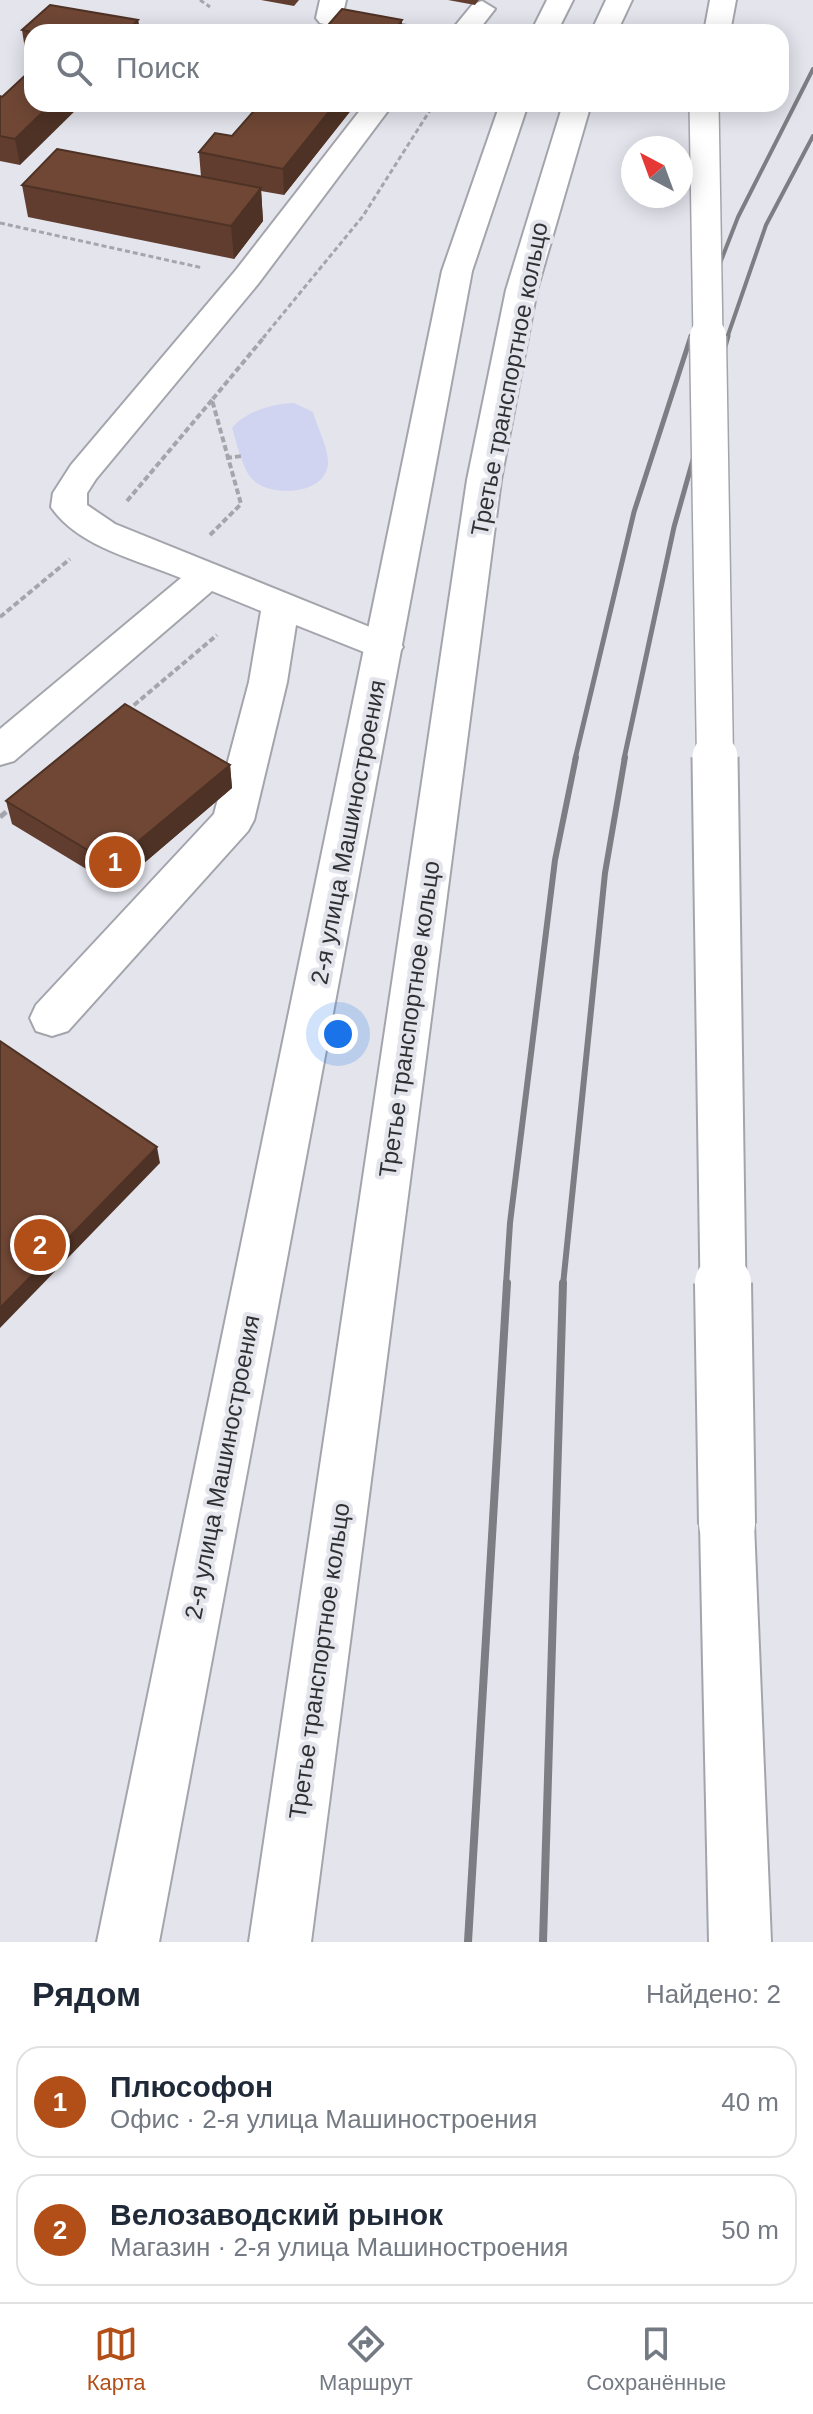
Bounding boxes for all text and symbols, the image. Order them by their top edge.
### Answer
search box [24,24,789,112]
icon: search [52,46,96,90]
text: Поиск [116,51,199,84]
north arrow [621,136,693,208]
street label: Третье транспортное кольцо [465,220,553,538]
street label: 2-я улица Машиностроения [305,678,391,986]
pin: 1 [89,832,141,892]
street label: Третье транспортное кольцо [373,859,445,1179]
your location [318,1014,358,1054]
pin: 2 [14,1215,66,1275]
street label: 2-я улица Машиностроения [179,1313,265,1621]
street label: Третье транспортное кольцо [283,1501,355,1821]
text: Рядом [32,1975,141,2013]
text: Найдено: 2 [646,1979,781,2009]
text: Плюсофон [110,2070,273,2103]
text: 1 [53,2087,67,2117]
text: 40 m [721,2087,779,2117]
text: Офис · 2-я улица Машиностроения [110,2104,537,2134]
text: Велозаводский рынок [110,2198,443,2231]
text: 2 [53,2215,67,2245]
text: 50 m [721,2215,779,2245]
text: Магазин · 2-я улица Машиностроения [110,2232,568,2262]
tab: Карта [87,2322,146,2396]
tab: Маршрут [319,2322,413,2396]
tab: Сохранённые [586,2322,726,2396]

